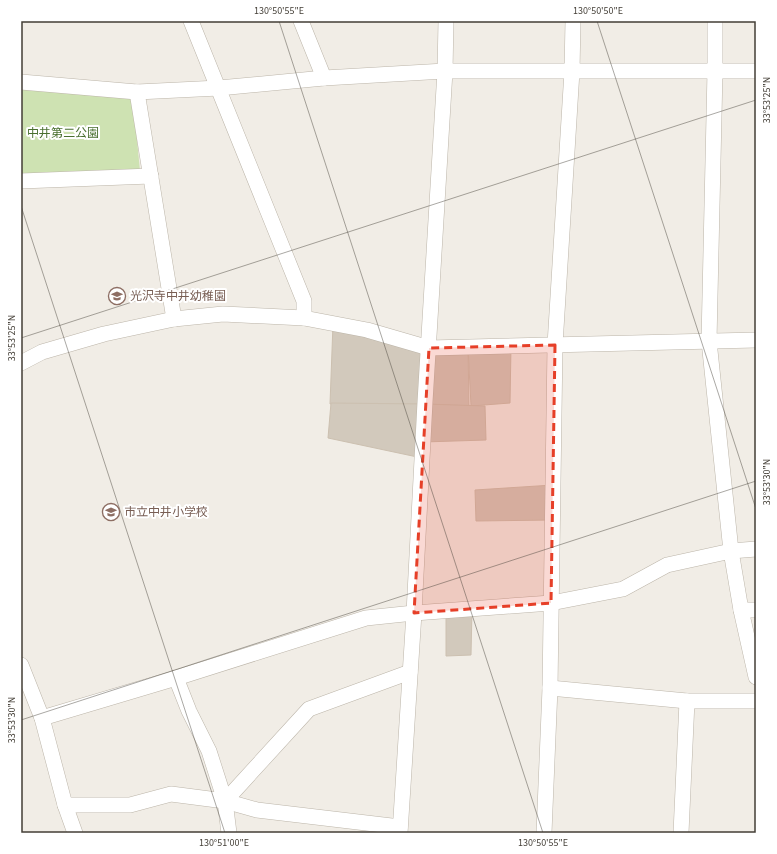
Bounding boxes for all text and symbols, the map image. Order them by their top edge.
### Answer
text: 130°50'55"E [254,4,304,18]
text: 130°50'50"E [573,4,623,18]
text: 33°53'25"N [760,77,774,123]
park label: 中井第二公園 [27,125,99,142]
school or university icon: 光沢寺中井幼稚園 [107,286,127,306]
place label: 光沢寺中井幼稚園 [130,288,226,305]
text: 33°53'25"N [5,315,19,361]
text: 33°53'30"N [760,459,774,505]
school or university icon: 市立中井小学校 [101,502,121,522]
place label: 市立中井小学校 [124,504,208,521]
text: 33°53'30"N [5,697,19,743]
text: 130°51'00"E [199,836,249,850]
text: 130°50'55"E [518,836,568,850]

